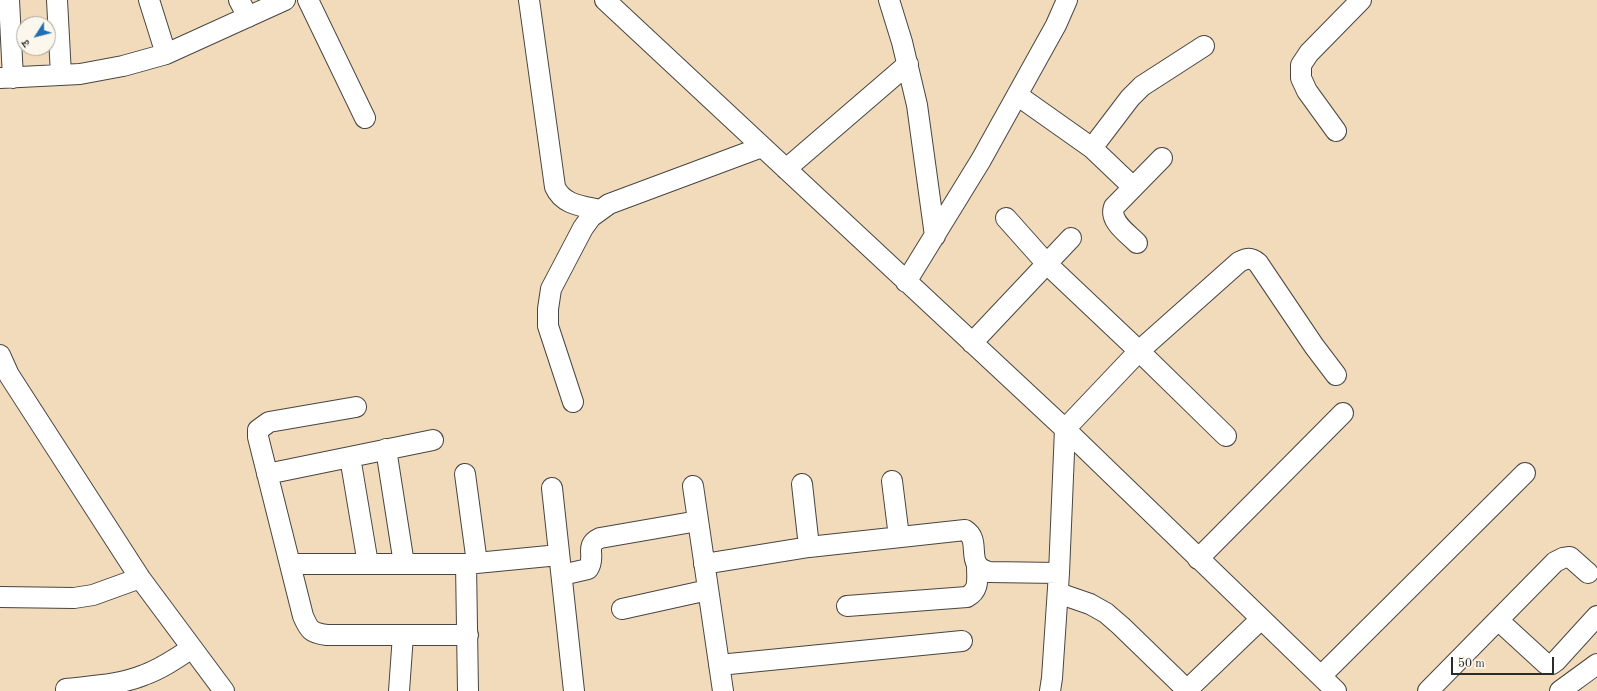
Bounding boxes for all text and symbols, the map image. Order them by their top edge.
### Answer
north arrow [16,16,56,56]
text: उ [21,37,33,48]
scale bar [1453,649,1556,675]
text: 50 m [1458,658,1485,670]

